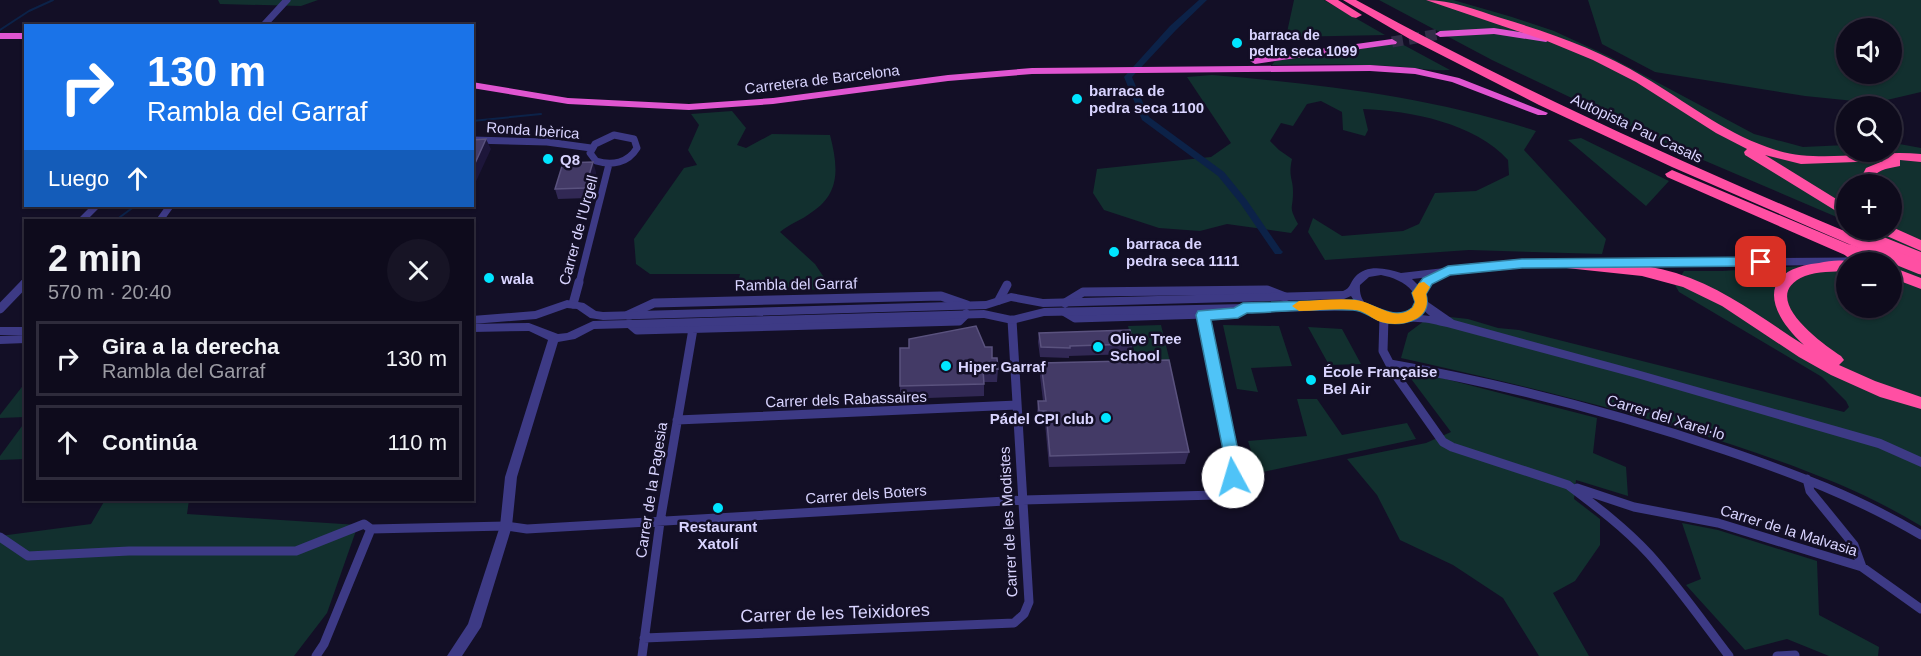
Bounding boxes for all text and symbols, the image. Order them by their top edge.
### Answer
map controls [1836,18,1902,318]
button: sound [1836,18,1902,84]
place label: barraca de pedra seca 1099 [1249,27,1357,59]
marker: barraca de pedra seca 1099 [1230,36,1244,50]
icon: right [48,48,126,126]
text: 130 m [147,48,266,95]
street label: Carretera de Barcelona [744,61,901,97]
place label: barraca de pedra seca 1100 [1089,82,1204,116]
street label: Autopista Pau Casals [1568,90,1706,166]
marker: barraca de pedra seca 1100 [1070,92,1084,106]
button: search [1836,96,1902,162]
text: Rambla del Garraf [147,97,368,127]
street label: Ronda Ibèrica [486,118,581,142]
place label: Q8 [560,151,580,168]
marker: Q8 [541,152,555,166]
icon: ahead [121,162,154,195]
text: Luego [48,166,109,191]
street label: Carrer de l'Urgell [555,173,601,287]
button: + [1836,174,1902,240]
place label: barraca de pedra seca 1111 [1126,235,1239,269]
pin [1735,236,1786,287]
text: 2 min [48,238,142,279]
button: close [387,239,450,302]
marker: barraca de pedra seca 1111 [1107,245,1121,259]
icon: arrive [1744,245,1777,278]
button: − [1836,252,1902,318]
place label: wala [500,270,534,287]
marker: wala [482,271,496,285]
street label: Rambla del Garraf [735,274,858,294]
text: 570 m · 20:40 [48,281,171,303]
place label: Olive Tree School [1110,330,1182,364]
text: Gira a la derecha [102,334,279,359]
marker: Olive Tree School [1091,340,1105,354]
icon: right [51,342,84,375]
text: 130 m [386,346,447,371]
place label: Hiper Garraf [958,358,1047,375]
marker: Hiper Garraf [939,359,953,373]
text: Rambla del Garraf [102,360,265,382]
place label: École Française Bel Air [1323,363,1437,397]
marker: École Française Bel Air [1304,373,1318,387]
street label: Carrer dels Rabassaires [765,388,927,410]
street label: Carrer del Xarel·lo [1605,391,1727,443]
place label: Pádel CPI club [990,410,1094,427]
marker: Pádel CPI club [1099,411,1113,425]
street label: Carrer de la Pagesia [632,420,670,559]
icon: ahead [51,426,84,459]
text: Continúa [102,430,197,455]
text: 110 m [387,430,447,455]
position arrow [1201,445,1265,509]
street label: Carrer de les Modistes [996,446,1020,598]
street label: Carrer dels Boters [805,481,927,507]
marker: Restaurant Xatolí [711,501,725,515]
street label: Carrer de la Malvasia [1718,501,1860,559]
place label: Restaurant Xatolí [679,518,757,552]
street label: Carrer de les Teixidores [740,600,930,626]

